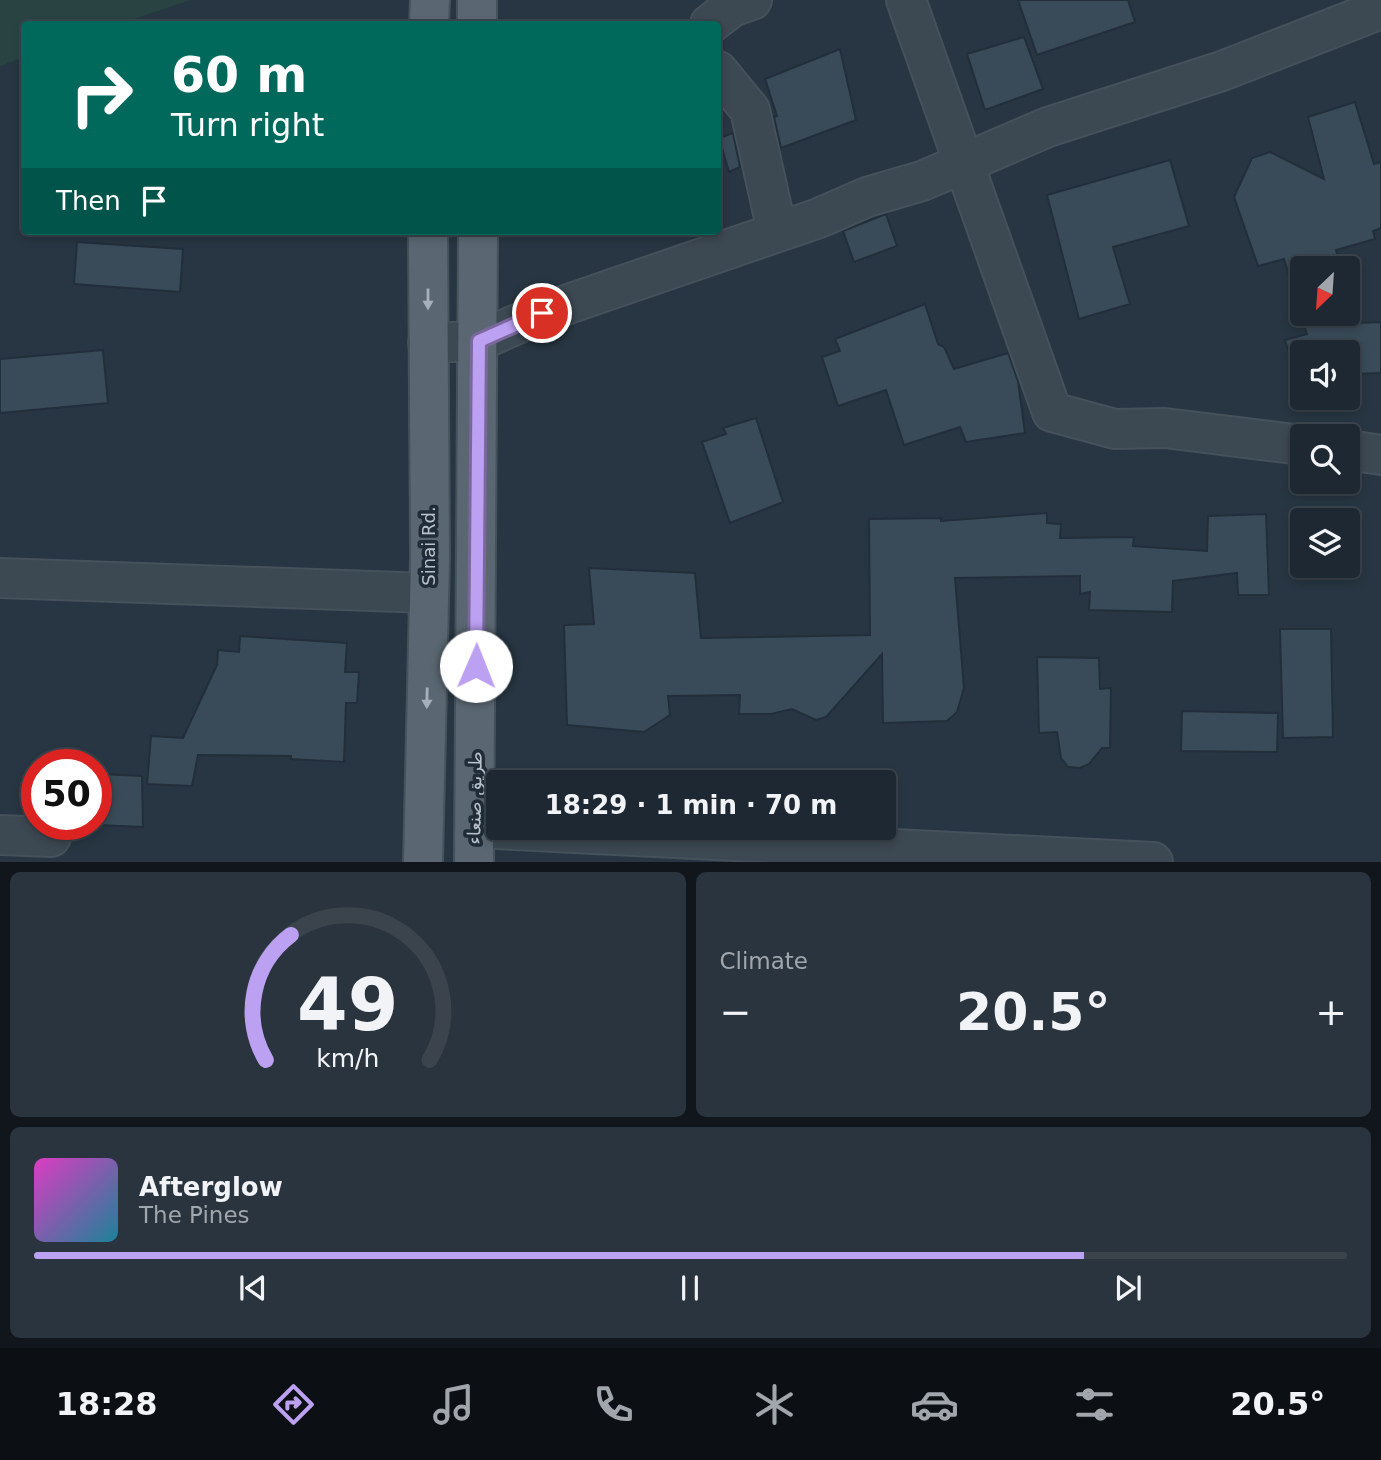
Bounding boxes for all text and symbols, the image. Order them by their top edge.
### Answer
text: 60 m [171,47,307,104]
icon: right [56,49,147,140]
text: Turn right [171,106,324,144]
icon: arrive [135,182,173,220]
text: Then [56,186,121,216]
north arrow [1290,256,1360,326]
map controls [1290,256,1360,578]
pin [512,283,572,343]
one-way arrow [422,288,434,310]
icon: arrive [523,294,561,332]
button: sound [1290,340,1360,410]
button: search [1290,424,1360,494]
street label: Sinai Rd. [418,506,439,586]
button: layers [1290,508,1360,578]
position arrow [439,629,513,703]
one-way arrow [421,687,432,709]
speed limit sign: 50 [21,749,112,840]
street label: طريق صنعاء [463,751,487,845]
text: 18:29 · 1 min · 70 m [545,790,837,820]
text: Climate [720,948,808,974]
text: 49 [297,963,398,1048]
text: 20.5° [956,982,1110,1042]
text: − [720,990,751,1034]
text: + [1315,990,1347,1034]
text: km/h [316,1044,379,1073]
text: Afterglow [139,1172,283,1202]
text: The Pines [139,1202,250,1228]
icon: previous [234,1269,272,1307]
icon: pause [671,1269,709,1307]
icon: next [1109,1269,1147,1307]
icon: directions [269,1380,318,1429]
icon: music [429,1380,478,1429]
icon: phone [589,1380,638,1429]
icon: climate [750,1380,799,1429]
icon: car [910,1380,959,1429]
icon: filters [1070,1380,1119,1429]
text: 18:28 [56,1385,157,1423]
text: 20.5° [1230,1385,1325,1423]

